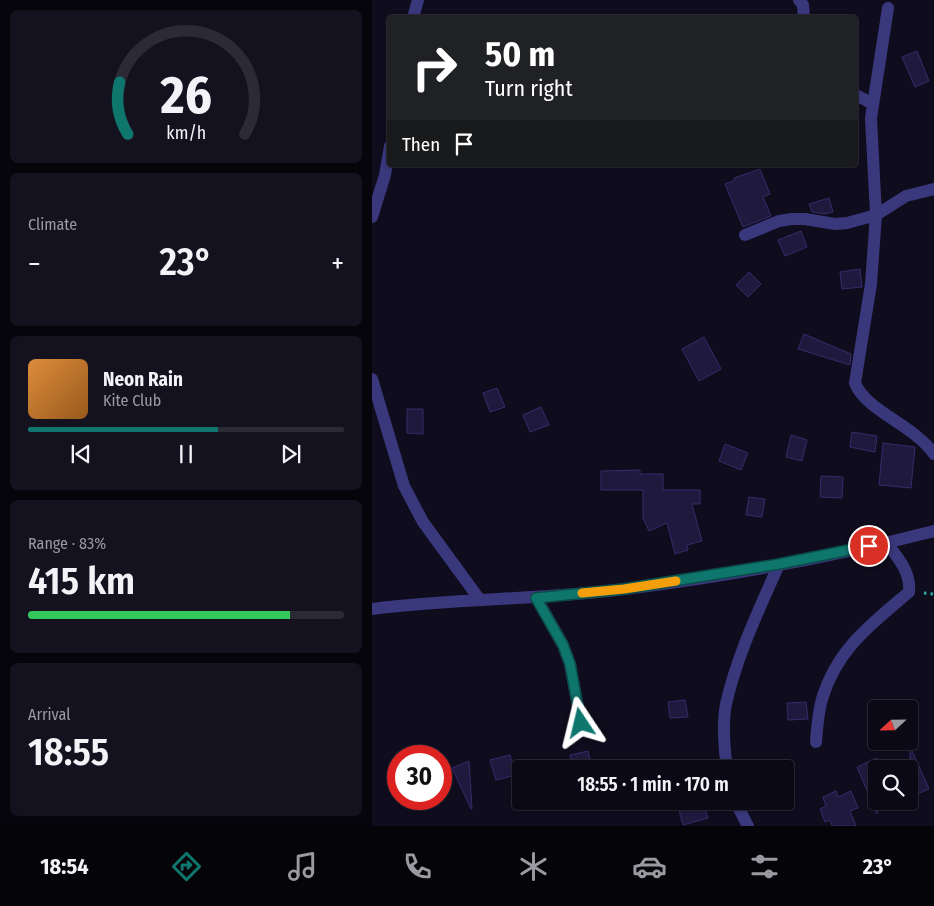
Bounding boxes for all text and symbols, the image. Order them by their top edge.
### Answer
text: 50 m [485,33,555,75]
icon: right [402,35,467,100]
text: 26 [159,64,212,127]
text: Turn right [485,75,573,102]
text: km/h [166,122,206,144]
icon: arrive [450,130,478,158]
text: Then [402,133,440,156]
text: Climate [28,215,77,234]
text: 23° [159,239,212,285]
text: − [28,247,41,280]
text: + [331,247,344,280]
text: Neon Rain [103,368,183,391]
text: Kite Club [103,391,161,410]
icon: previous [67,440,95,468]
icon: pause [172,440,200,468]
icon: next [277,440,305,468]
pin [848,525,890,567]
icon: arrive [855,532,883,560]
text: Range · 83% [28,534,106,553]
text: 415 km [28,558,135,604]
position arrow [554,696,606,748]
north arrow [868,700,918,750]
map controls [868,700,918,810]
text: Arrival [28,705,70,724]
text: 18:55 [28,729,109,775]
speed limit sign: 30 [387,745,452,810]
button: search [868,760,918,810]
text: 18:55 · 1 min · 170 m [577,773,729,796]
icon: directions [169,849,204,884]
icon: music [285,849,320,884]
icon: phone [400,849,435,884]
icon: climate [516,849,551,884]
icon: car [632,849,667,884]
icon: filters [747,849,782,884]
text: 18:54 [40,853,89,880]
text: 23° [863,853,894,880]

